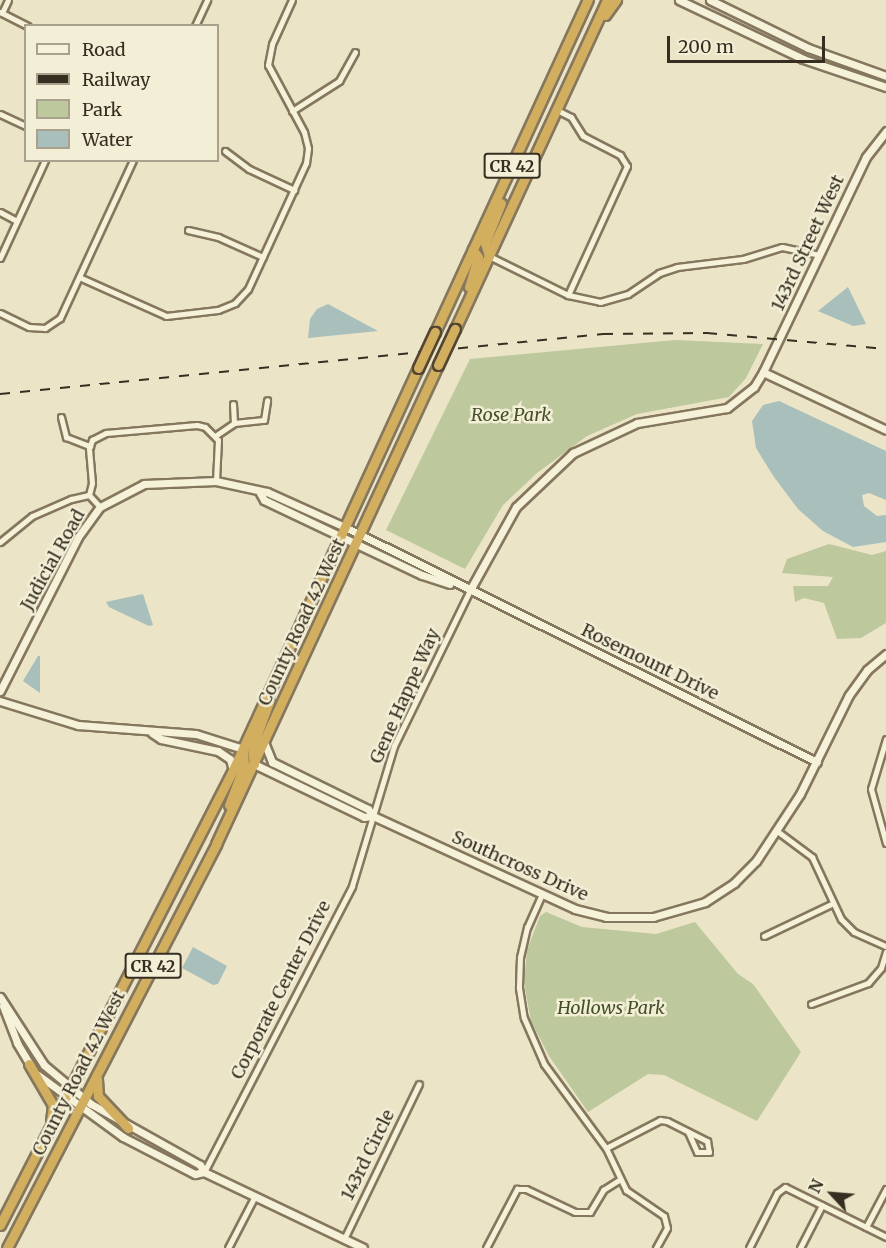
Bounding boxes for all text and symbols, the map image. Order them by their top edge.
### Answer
legend [24,24,219,162]
scale bar [670,24,828,62]
text: 200 m [678,35,734,58]
text: Road [82,38,126,61]
text: Railway [82,68,150,91]
text: Park [82,98,122,121]
text: Water [82,128,133,151]
road number: CR 42 [484,153,540,179]
street label: 143rd Street West [767,172,849,314]
park label: Rose Park [471,404,551,426]
street label: Judicial Road [16,506,90,614]
street label: County Road 42 West [254,535,350,709]
street label: Rosemount Drive [578,619,722,705]
street label: Gene Happe Way [366,625,444,767]
street label: Southcross Drive [448,826,592,906]
street label: Corporate Center Drive [227,897,335,1083]
road number: CR 42 [124,953,182,979]
street label: County Road 42 West [28,987,130,1159]
park label: Hollows Park [557,997,665,1019]
street label: 143rd Circle [337,1106,399,1204]
north arrow [802,1164,862,1224]
text: N [804,1176,828,1196]

